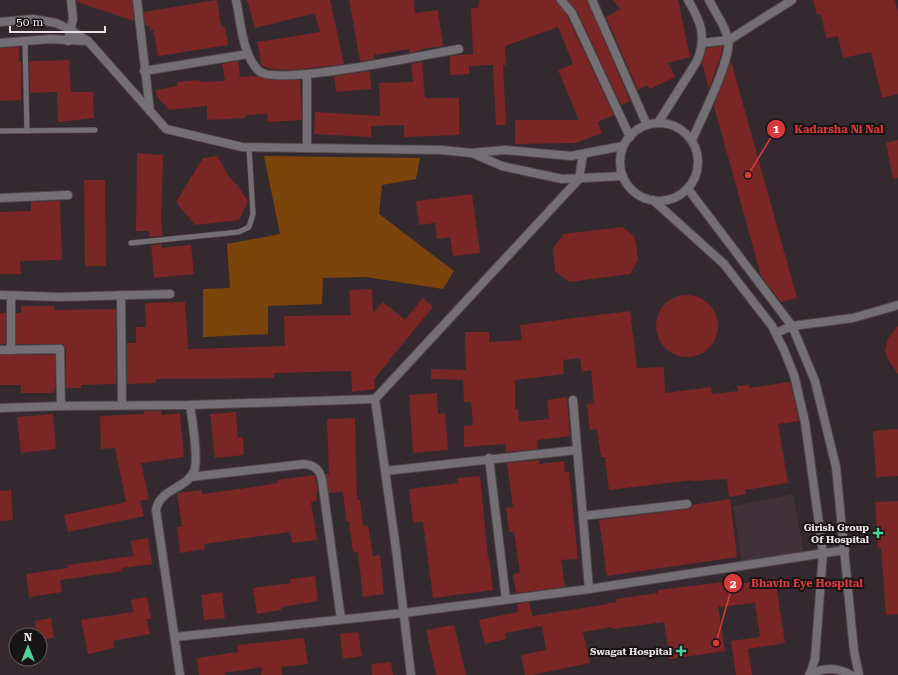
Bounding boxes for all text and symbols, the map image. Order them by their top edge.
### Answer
scale bar [10,8,105,34]
text: 50 m [16,15,43,29]
callout: Kadarsha Ni Nal [766,117,891,140]
text: 1 [773,122,780,136]
text: Kadarsha Ni Nal [794,123,884,136]
place label: Girish Group Of Hospital [804,522,870,545]
marker: Girish Group Of Hospital [872,527,884,539]
callout: Bhavin Eye Hospital [723,572,871,595]
text: 2 [730,577,737,591]
text: Bhavin Eye Hospital [751,577,863,590]
north arrow [8,627,48,667]
text: N [24,631,33,644]
marker: Swagat Hospital [675,645,687,657]
place label: Swagat Hospital [590,646,673,657]

